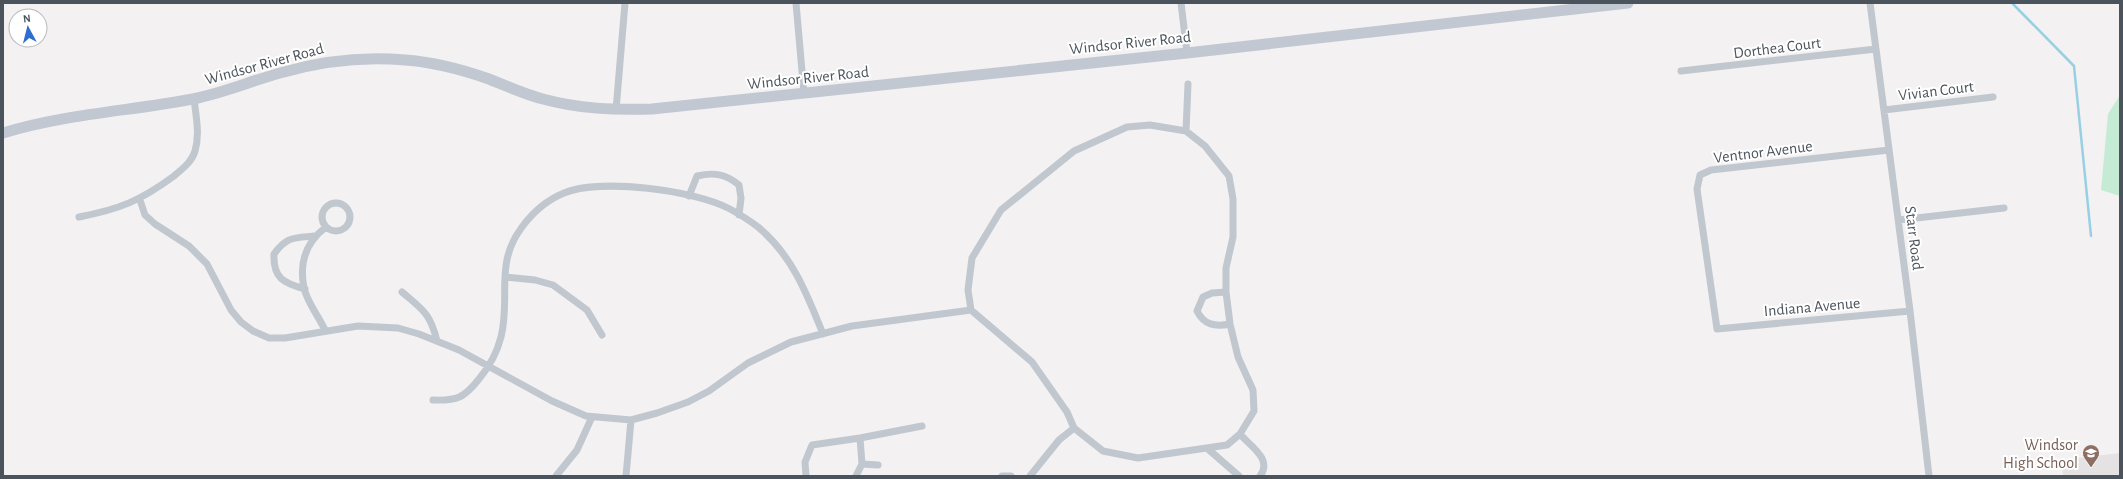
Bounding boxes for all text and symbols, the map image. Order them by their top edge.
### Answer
north arrow [8,8,48,48]
text: N [22,13,31,24]
street label: Windsor River Road [1068,29,1192,57]
street label: Dorthea Court [1732,35,1822,61]
street label: Windsor River Road [203,40,325,88]
street label: Windsor River Road [746,64,870,92]
street label: Vivian Court [1898,78,1975,104]
street label: Ventnor Avenue [1713,138,1813,166]
street label: Starr Road [1902,205,1926,271]
street label: Indiana Avenue [1763,295,1861,319]
place label: Windsor High School [2003,437,2079,471]
school or university icon: Windsor High School [2081,443,2101,468]

